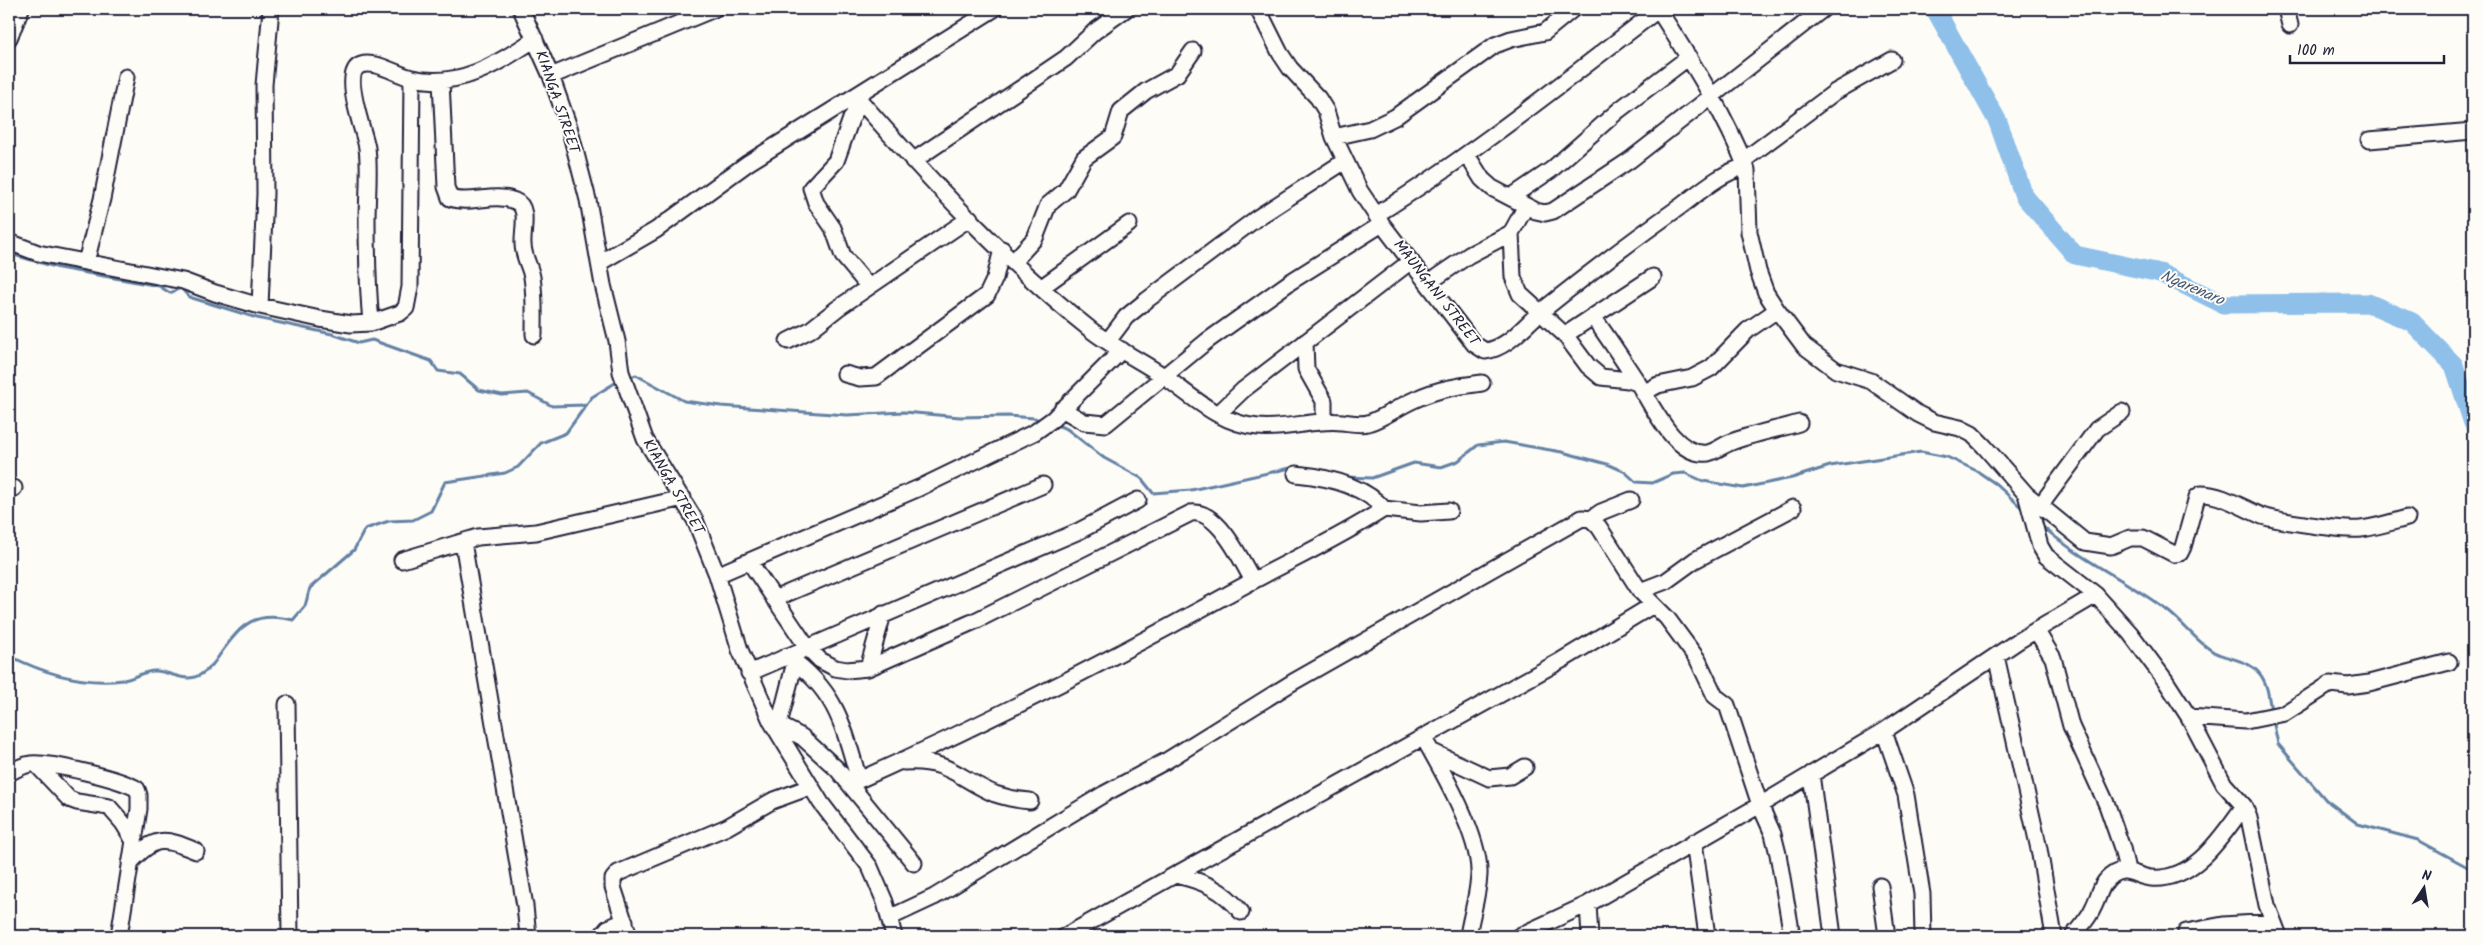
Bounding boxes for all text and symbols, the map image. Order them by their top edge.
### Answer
scale bar [2290,32,2443,64]
text: 100 m [2297,39,2335,63]
street label: KIANGA STREET [528,47,586,159]
street label: MAUNGANI STREET [1387,235,1487,353]
water label: Ngarenaro [2156,263,2229,313]
street label: KIANGA STREET [636,434,711,541]
north arrow [2400,862,2450,912]
text: N [2420,865,2433,888]

